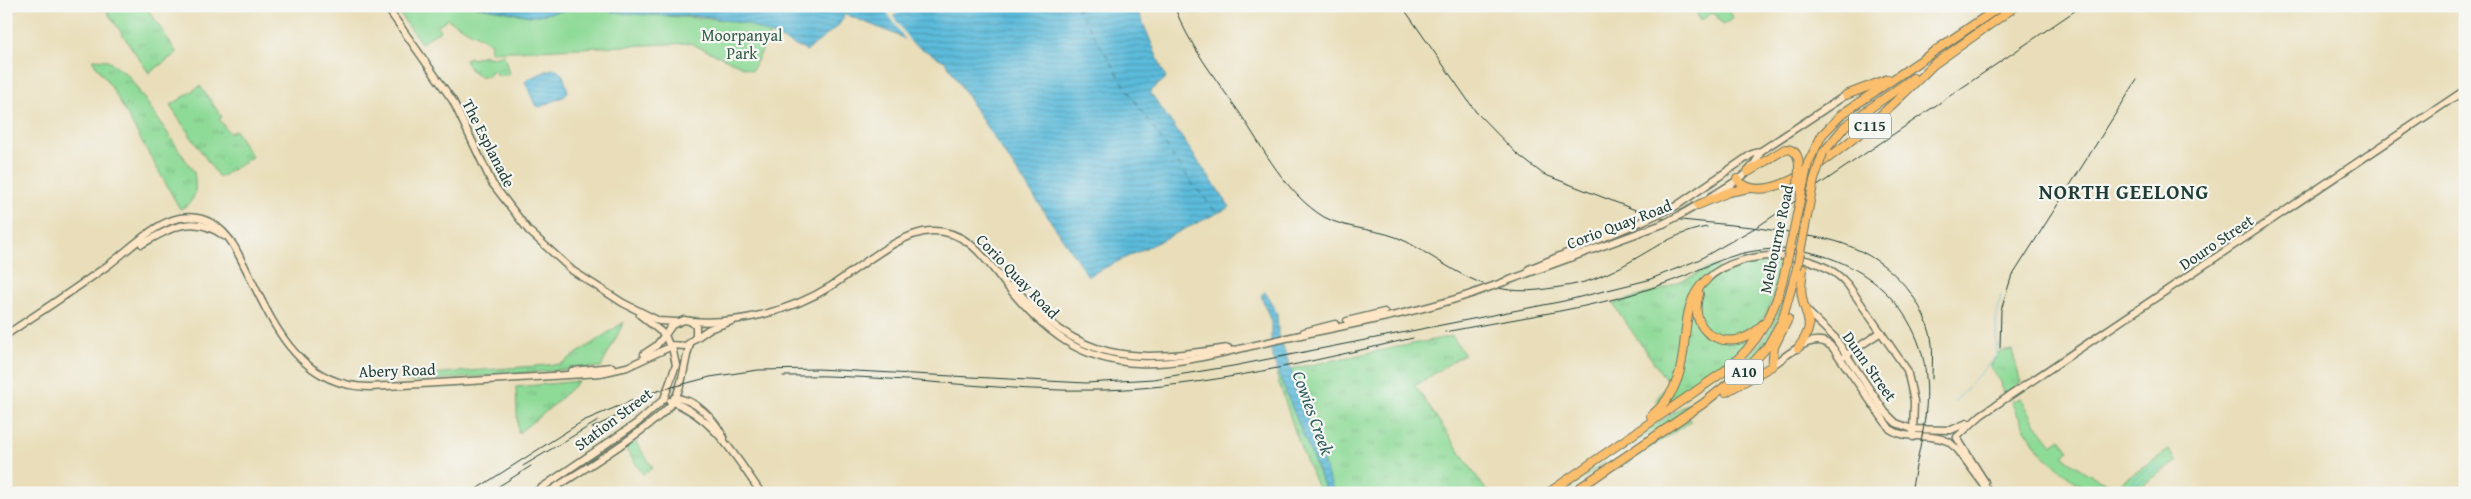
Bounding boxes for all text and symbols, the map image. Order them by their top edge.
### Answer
park label: Moorpanyal Park [702,23,783,65]
street label: The Esplanade [456,94,522,192]
road number: C115 [1849,114,1891,138]
district label: NORTH GEELONG [2039,176,2209,207]
street label: Melbourne Road [1753,182,1799,295]
street label: Corio Quay Road [1563,193,1675,255]
street label: Douro Street [2174,208,2258,276]
street label: Corio Quay Road [971,228,1065,324]
street label: Dunn Street [1837,326,1903,406]
street label: Abery Road [358,357,436,383]
road number: A10 [1725,360,1763,384]
water label: Cowies Creek [1286,367,1341,459]
street label: Station Street [569,381,657,456]

